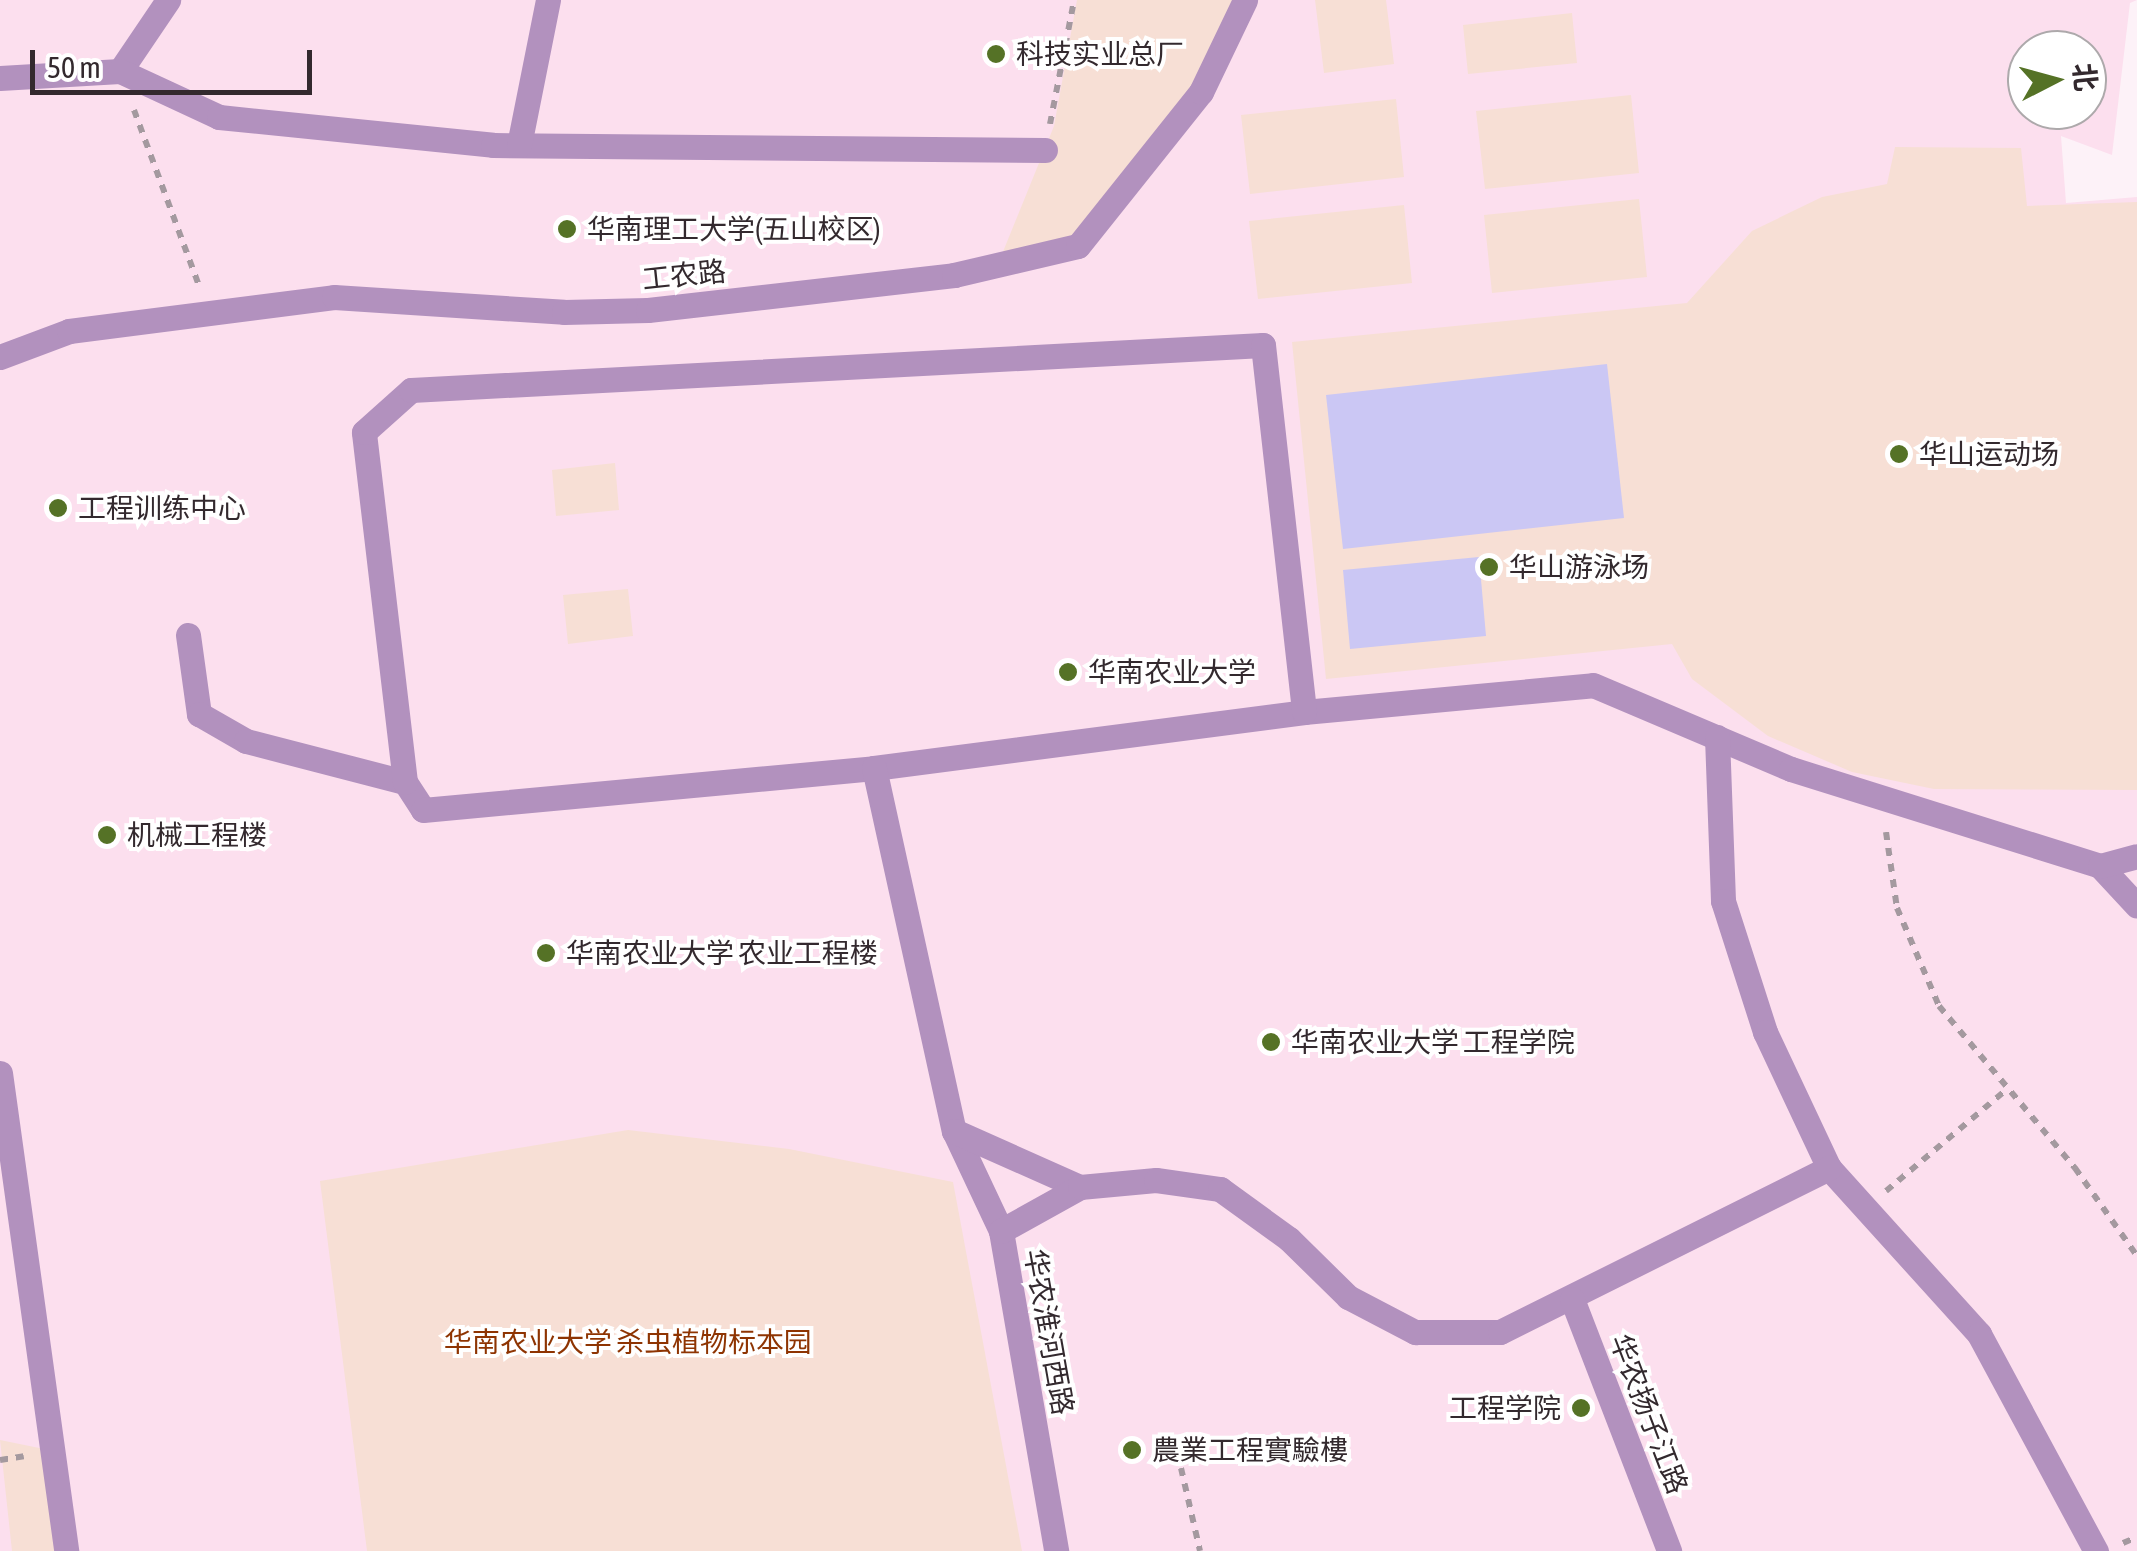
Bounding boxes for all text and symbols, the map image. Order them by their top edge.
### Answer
scale bar [35,30,318,92]
north arrow [2007,30,2107,130]
place label: 科技实业总厂 [1016,37,1184,71]
marker: 科技实业总厂 [985,43,1007,65]
text: 50 m [47,50,101,84]
text: 北 [2067,61,2102,93]
place label: 华南理工大学(五山校区) [587,212,880,246]
marker: 华南理工大学(五山校区) [556,218,578,240]
street label: 工农路 [640,254,728,296]
place label: 华山运动场 [1919,437,2059,471]
marker: 华山运动场 [1888,443,1910,465]
place label: 工程训练中心 [78,491,246,525]
marker: 工程训练中心 [47,497,69,519]
place label: 华山游泳场 [1509,550,1649,584]
marker: 华山游泳场 [1478,556,1500,578]
place label: 华南农业大学 [1088,655,1256,689]
marker: 华南农业大学 [1057,661,1079,683]
place label: 机械工程楼 [127,818,267,852]
marker: 机械工程楼 [96,824,118,846]
place label: 华南农业大学 农业工程楼 [566,936,878,970]
marker: 华南农业大学 农业工程楼 [535,942,557,964]
place label: 华南农业大学 工程学院 [1291,1025,1575,1059]
marker: 华南农业大学 工程学院 [1260,1031,1282,1053]
street label: 华农淮河西路 [1018,1246,1080,1418]
park label: 华南农业大学 杀虫植物标本园 [444,1325,812,1359]
street label: 华农扬子江路 [1603,1330,1695,1498]
place label: 工程学院 [1449,1391,1561,1425]
marker: 工程学院 [1570,1397,1592,1419]
place label: 農業工程實驗樓 [1152,1433,1348,1467]
marker: 農業工程實驗樓 [1121,1439,1143,1461]

